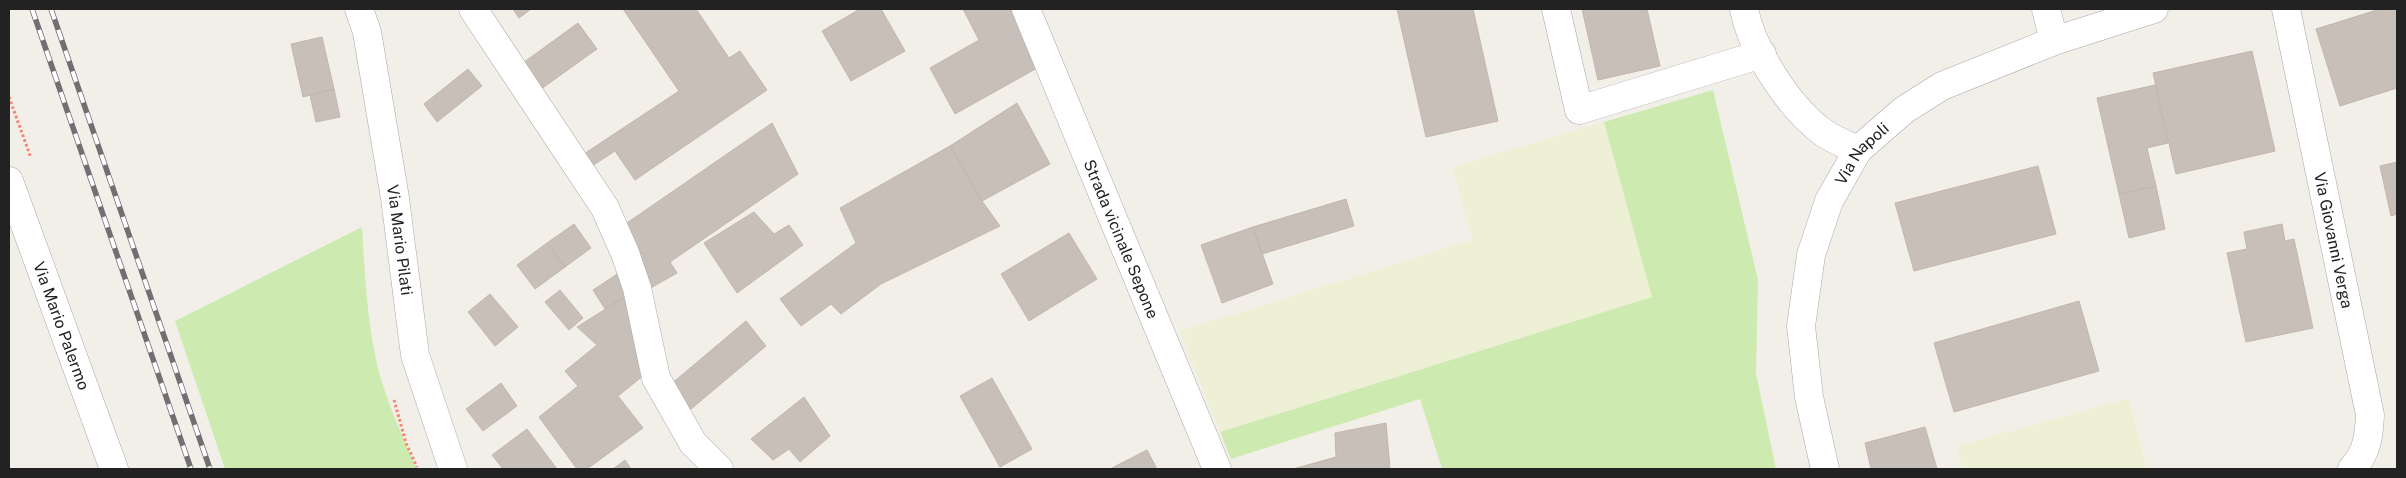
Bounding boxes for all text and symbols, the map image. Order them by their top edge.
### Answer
street label: Via Napoli [1831,119,1893,188]
street label: Strada vicinale Sepone [1080,157,1162,322]
street label: Via Giovanni Verga [2310,170,2357,310]
street label: Via Mario Pilati [383,183,416,296]
street label: Via Mario Palermo [29,259,93,393]

